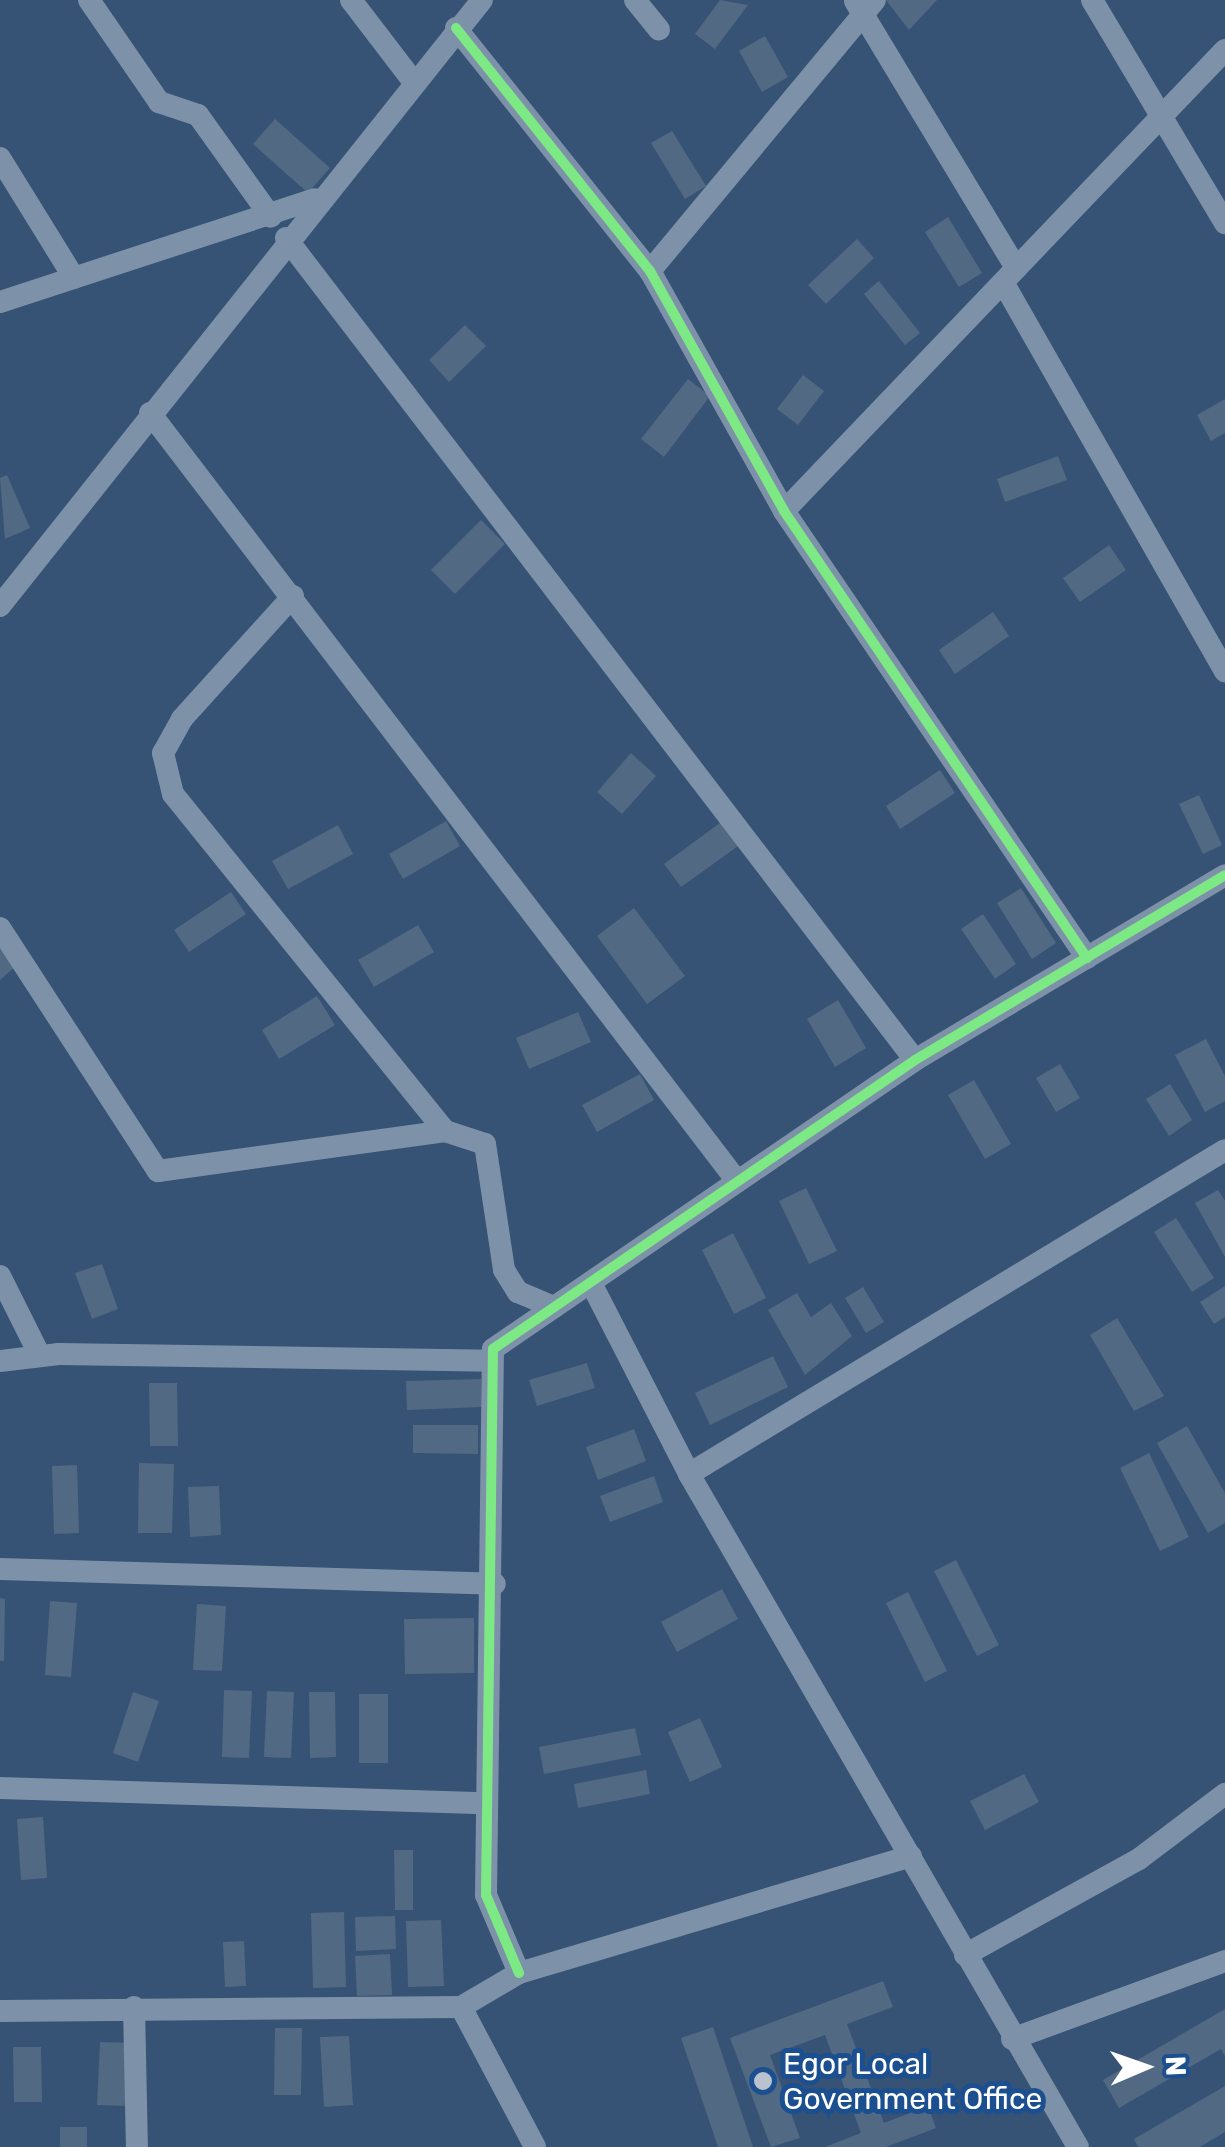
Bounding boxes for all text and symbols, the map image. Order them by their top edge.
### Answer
north arrow [1095,2017,1195,2117]
place label: Egor Local Government Office [783,2046,1042,2116]
text: N [1159,2055,1192,2077]
marker: Egor Local Government Office [752,2070,774,2092]

